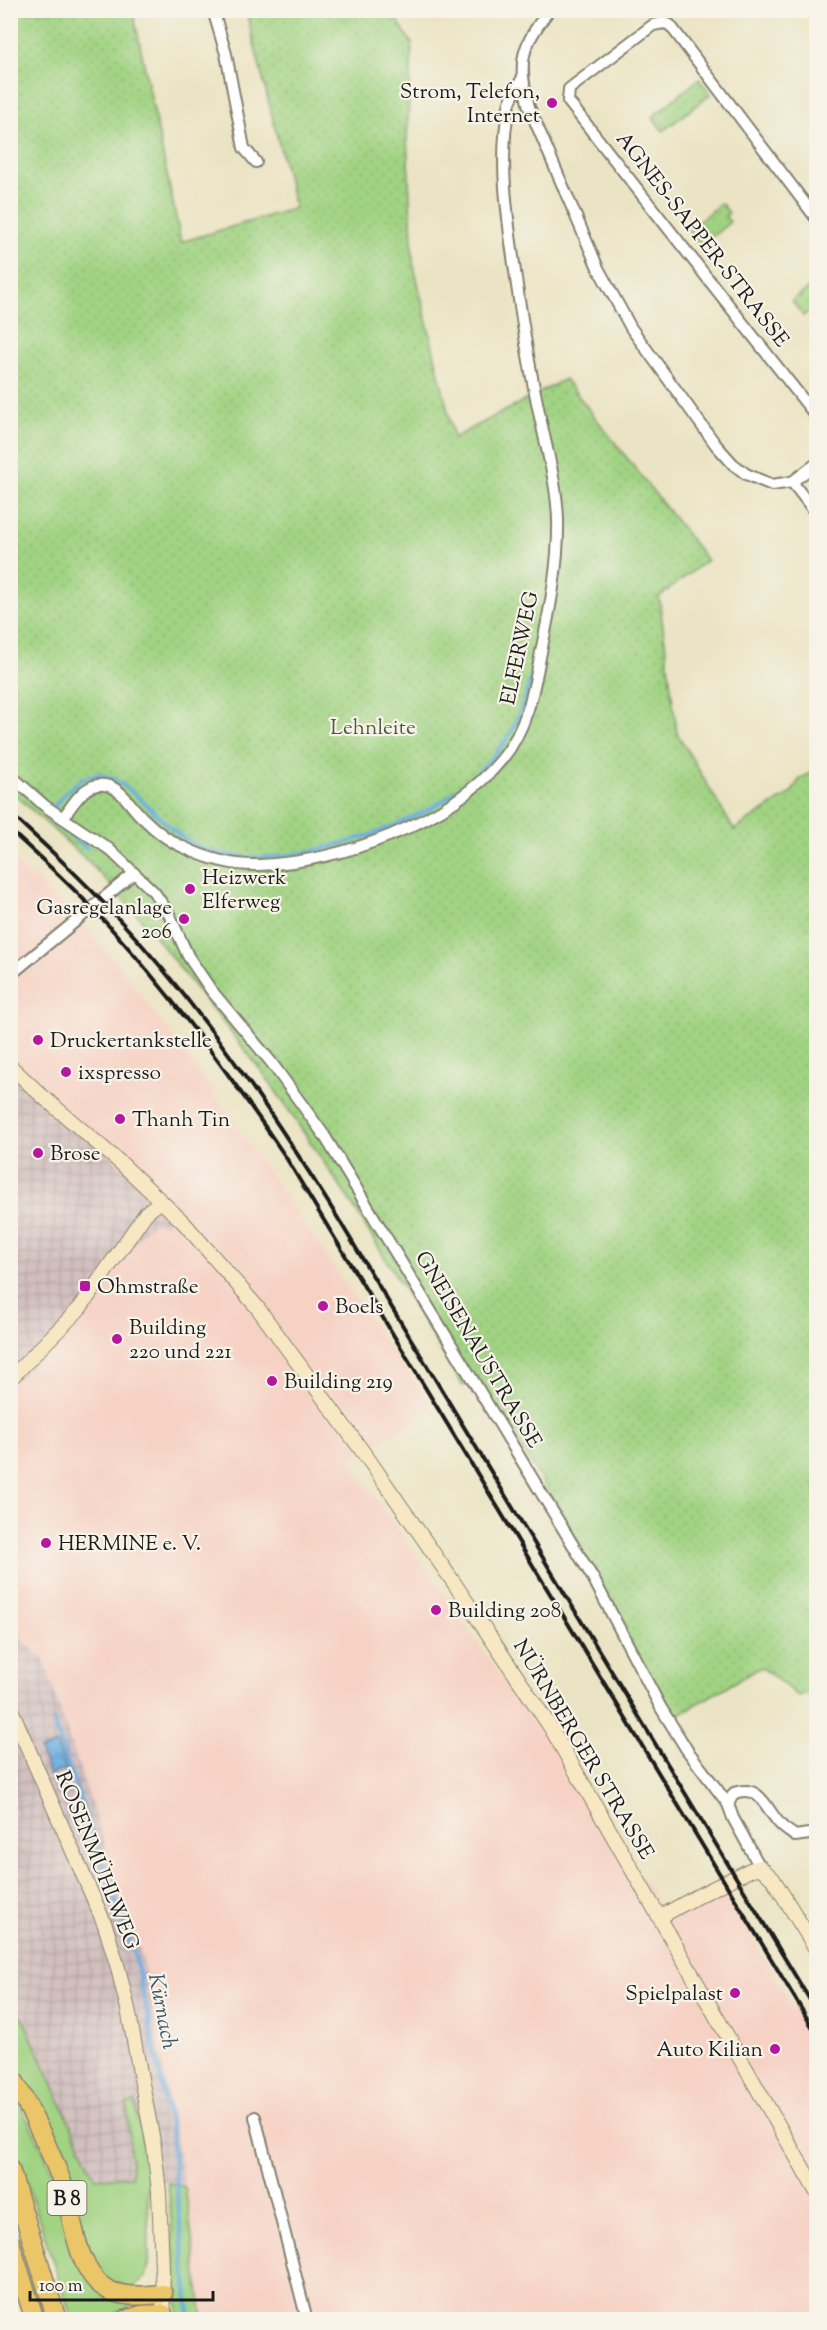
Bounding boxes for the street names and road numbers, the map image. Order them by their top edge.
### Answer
street label: AGNES-SAPPER-STRASSE [608,126,795,355]
street label: ELFERWEG [494,589,548,708]
street label: GNEISENAUSTRASSE [407,1246,548,1454]
street label: NÜRNBERGER STRASSE [504,1634,660,1866]
street label: ROSENMÜHLWEG [47,1767,146,1955]
road number: B 8 [48,2181,86,2215]

